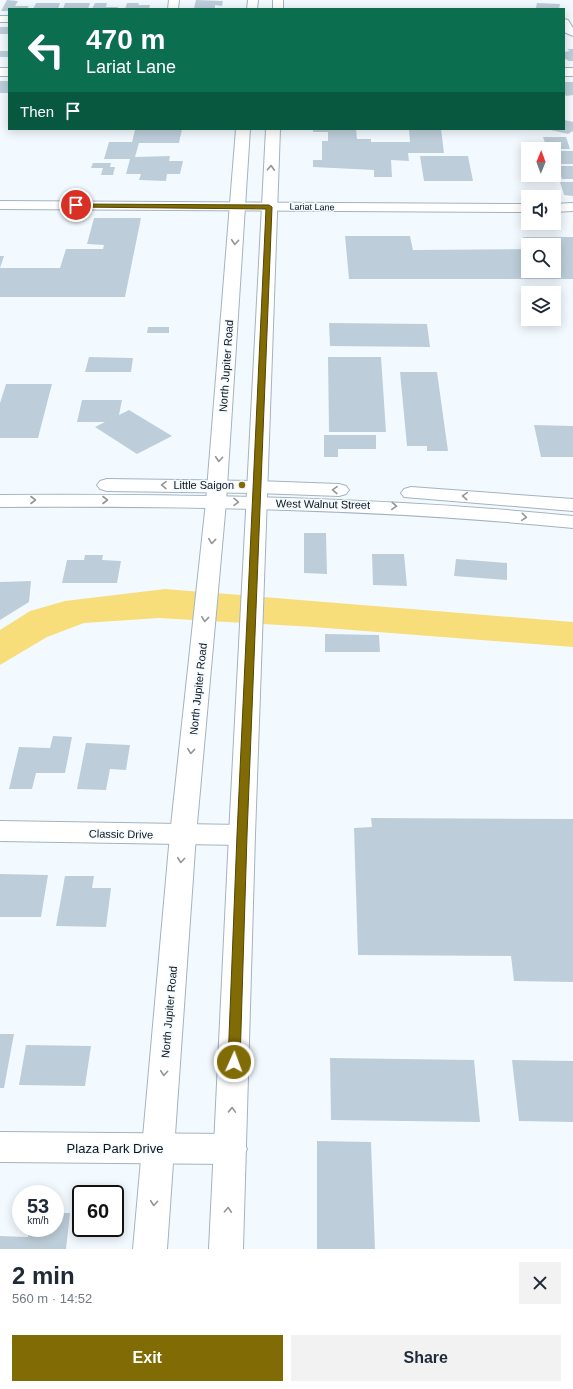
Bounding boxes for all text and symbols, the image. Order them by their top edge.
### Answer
icon: left [20,24,72,76]
text: 470 m [86,24,165,55]
text: Lariat Lane [86,57,176,77]
icon: arrive [62,100,84,122]
text: Then [20,103,54,120]
north arrow [521,142,561,182]
map controls [521,142,561,326]
one-way arrow [266,165,275,171]
pin [59,188,93,222]
button: sound [521,190,561,230]
icon: arrive [65,194,87,216]
street label: Lariat Lane [289,202,335,212]
button: search [521,238,561,278]
one-way arrow [230,239,239,245]
button: layers [521,286,561,326]
street label: North Jupiter Road [217,320,235,412]
one-way arrow [214,456,223,462]
place label: Little Saigon [173,479,234,491]
marker: Little Saigon [237,480,247,490]
one-way arrow [161,481,167,489]
one-way arrow [332,485,338,494]
one-way arrow [462,491,468,500]
one-way arrow [30,496,36,505]
one-way arrow [102,496,108,504]
street label: West Walnut Street [276,497,370,511]
one-way arrow [233,498,239,506]
one-way arrow [391,502,397,511]
one-way arrow [520,512,527,521]
one-way arrow [208,538,217,544]
one-way arrow [200,616,209,622]
street label: North Jupiter Road [187,642,209,736]
one-way arrow [187,748,196,755]
street label: Classic Drive [89,827,153,841]
one-way arrow [177,857,186,863]
street label: North Jupiter Road [159,965,179,1059]
position arrow [213,1041,255,1083]
one-way arrow [160,1070,169,1076]
one-way arrow [228,1107,237,1113]
street label: Plaza Park Drive [67,1141,163,1156]
speed limit sign: 60 [72,1185,124,1237]
text: 53 [27,1195,49,1217]
one-way arrow [149,1200,158,1206]
one-way arrow [224,1207,232,1213]
text: km/h [27,1215,49,1226]
text: 2 min [12,1262,75,1289]
button: close [519,1262,561,1304]
text: 560 m · 14:52 [12,1291,92,1306]
button: Exit [12,1335,283,1381]
button: Share [291,1335,561,1381]

